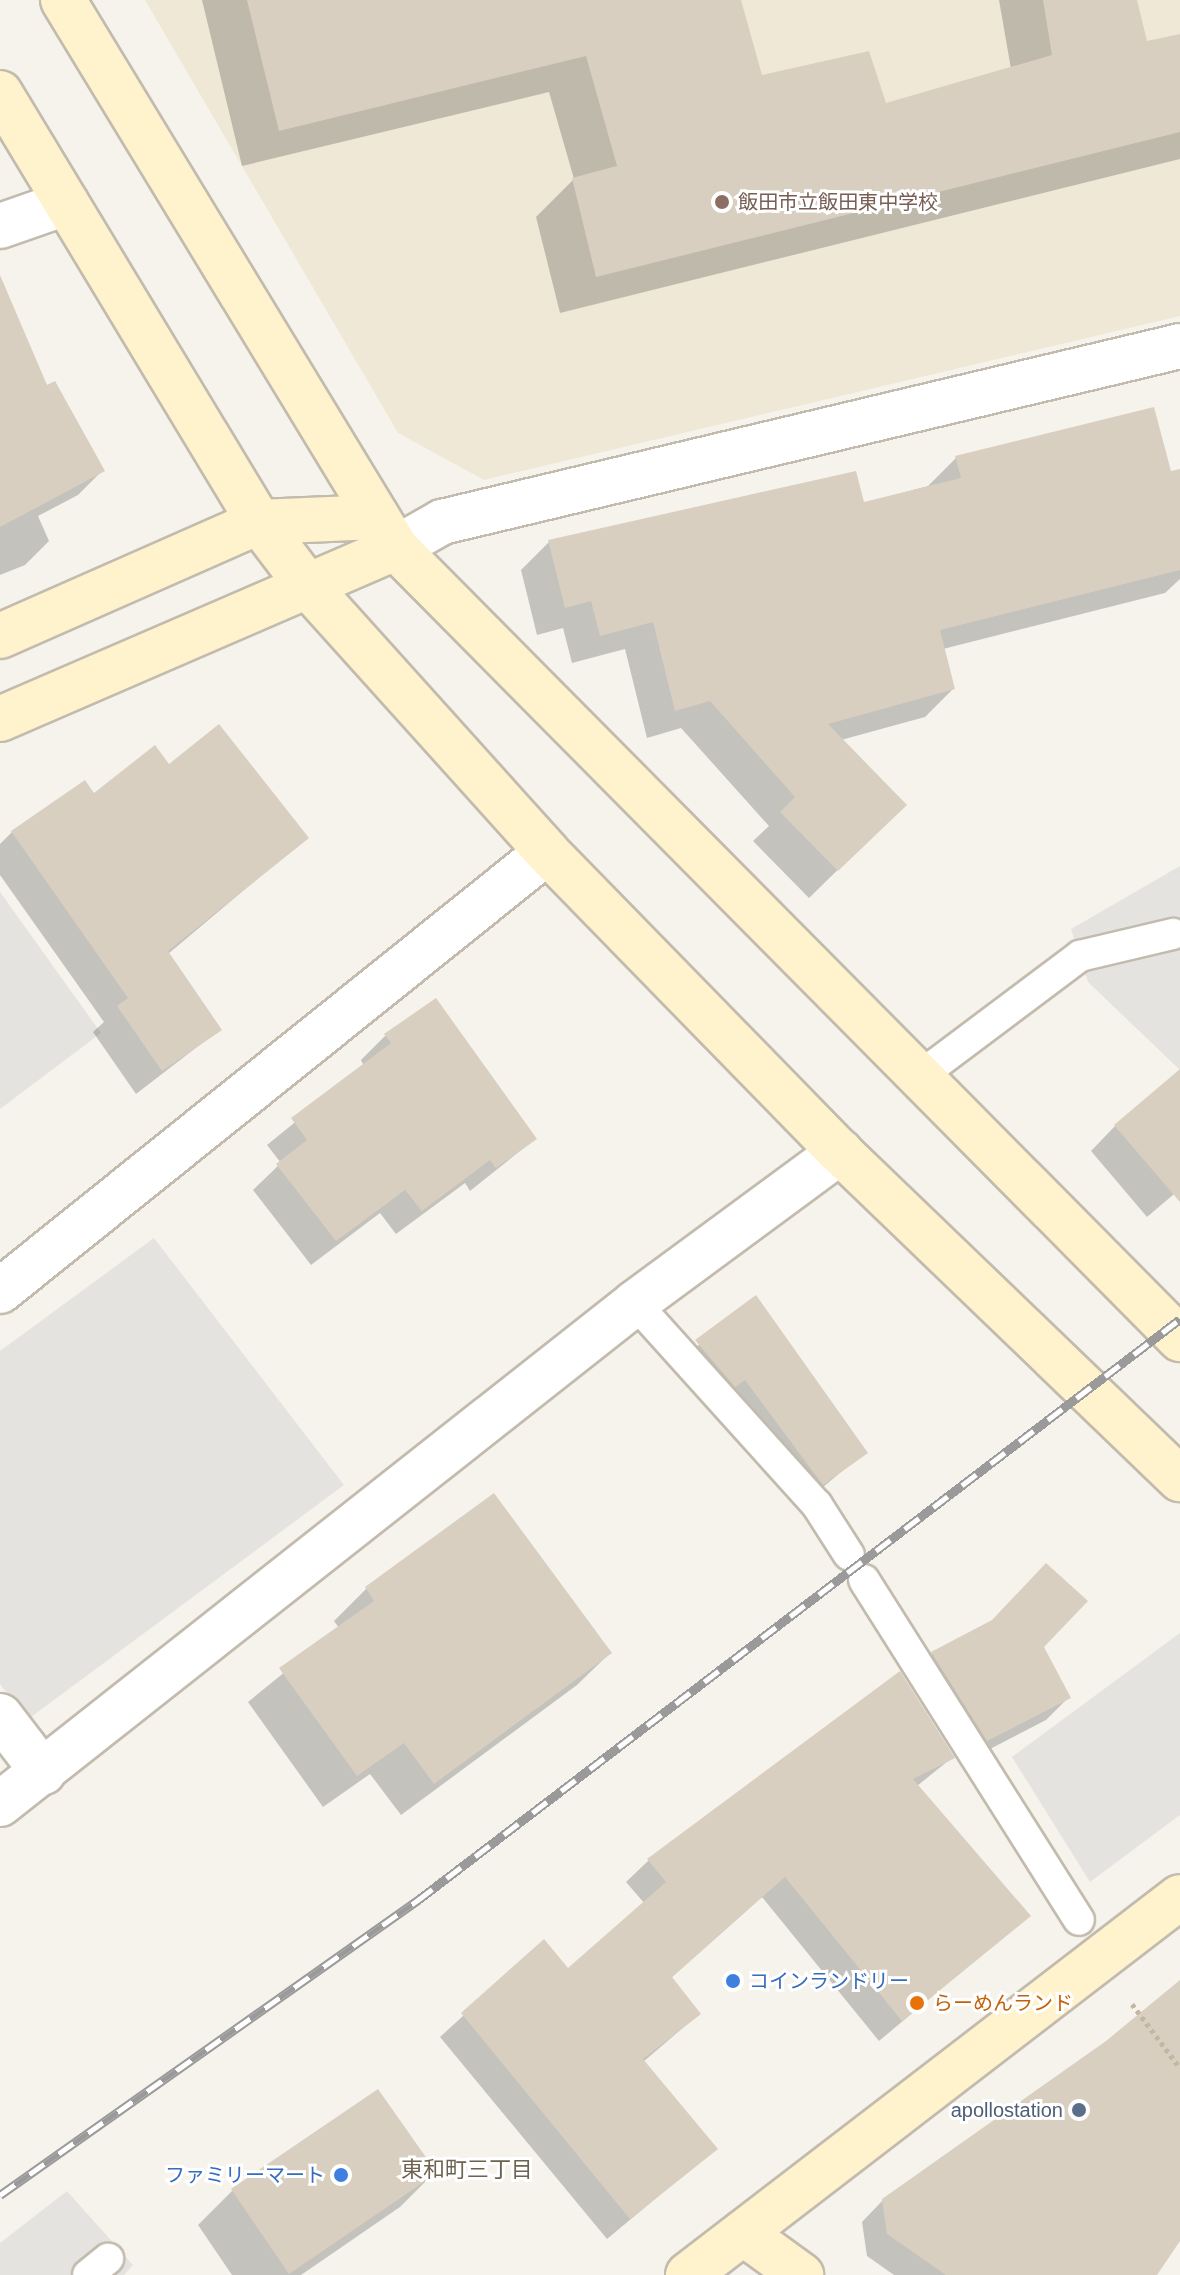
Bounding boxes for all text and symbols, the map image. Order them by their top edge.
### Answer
place label: 飯田市立飯田東中学校 [738,190,938,214]
marker: 飯田市立飯田東中学校 [713,193,731,211]
place label: コインランドリー [749,1969,909,1993]
marker: コインランドリー [724,1972,742,1990]
place label: らーめんランド [933,1991,1073,2015]
marker: らーめんランド [908,1994,926,2012]
place label: apollostation [951,2098,1063,2122]
marker: apollostation [1070,2101,1088,2119]
district label: 東和町三丁目 [401,2157,533,2183]
place label: ファミリーマート [165,2163,325,2187]
marker: ファミリーマート [332,2166,350,2184]

